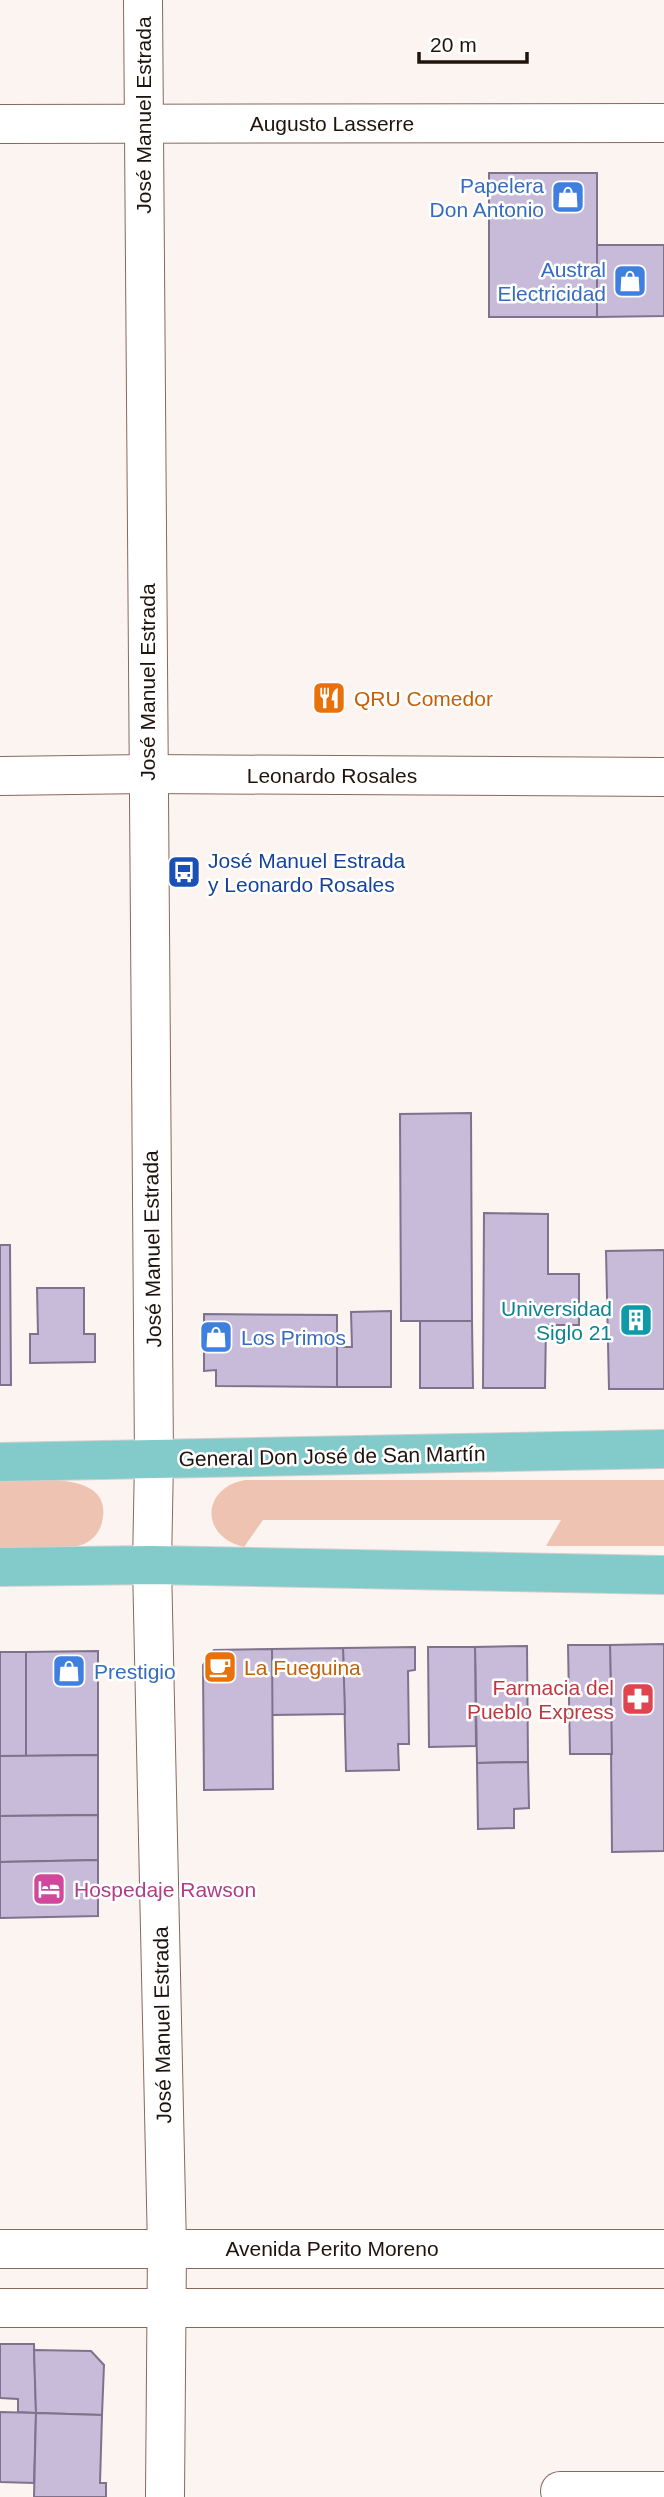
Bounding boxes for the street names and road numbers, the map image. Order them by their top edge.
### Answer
street label: José Manuel Estrada [132,16,155,214]
street label: Augusto Lasserre [250,112,414,135]
street label: José Manuel Estrada [136,583,159,781]
street label: Leonardo Rosales [247,764,417,787]
street label: José Manuel Estrada [139,1150,165,1348]
street label: General Don José de San Martín [178,1442,486,1470]
street label: José Manuel Estrada [149,1926,175,2124]
street label: Avenida Perito Moreno [225,2237,439,2260]

